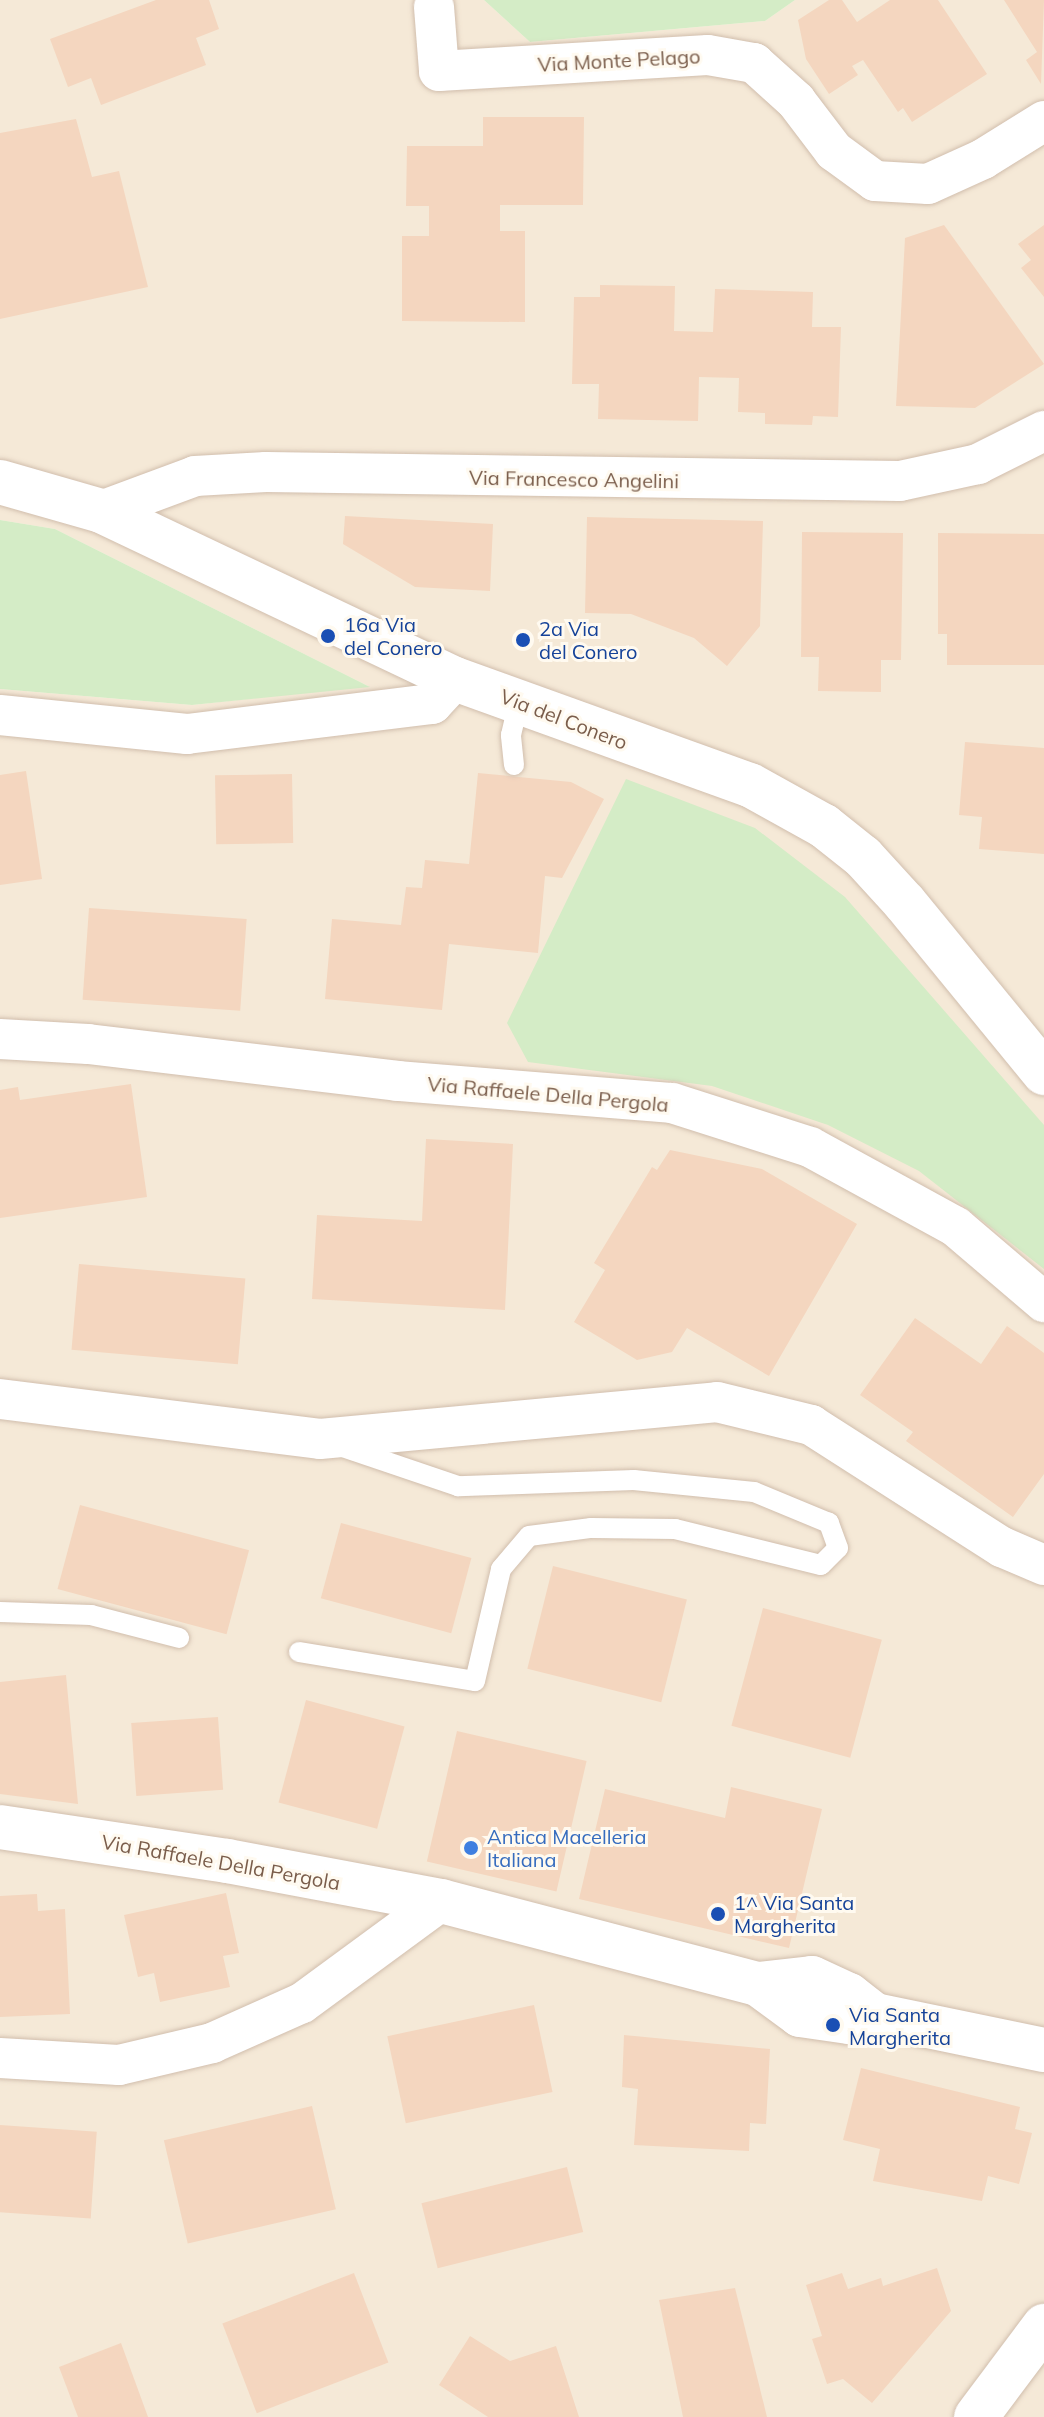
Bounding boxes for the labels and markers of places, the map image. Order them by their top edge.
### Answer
place label: 16a Via del Conero [344,612,442,659]
place label: 2a Via del Conero [539,616,637,663]
marker: 16a Via del Conero [319,627,337,645]
marker: 2a Via del Conero [514,631,532,649]
place label: Antica Macelleria Italiana [487,1824,646,1871]
marker: Antica Macelleria Italiana [462,1839,480,1857]
place label: 1^ Via Santa Margherita [734,1890,854,1937]
marker: 1^ Via Santa Margherita [709,1905,727,1923]
place label: Via Santa Margherita [849,2002,951,2049]
marker: Via Santa Margherita [824,2016,842,2034]

